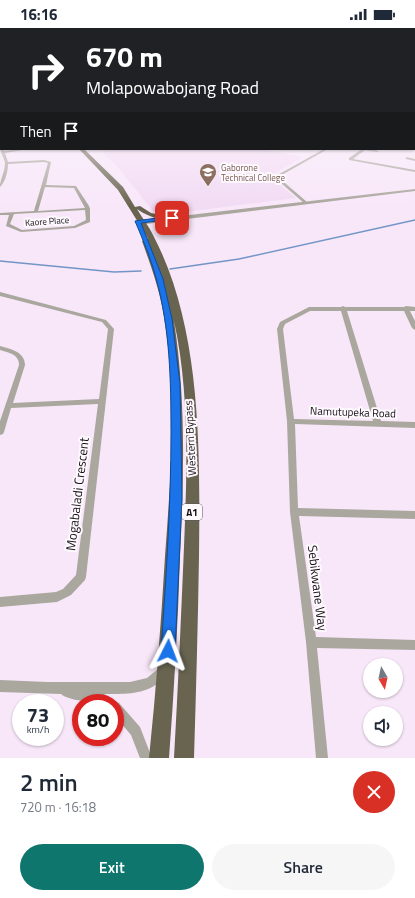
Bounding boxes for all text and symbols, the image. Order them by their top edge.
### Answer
text: 16:16 [20,3,57,26]
text: 670 m [86,35,163,78]
icon: right [20,44,72,96]
text: Molapowabojang Road [86,74,259,101]
text: Then [20,120,52,143]
icon: arrive [60,120,82,142]
place label: Gaborone Technical College [221,161,285,184]
school or university icon: Gaborone Technical College [198,162,218,187]
pin [155,201,189,235]
icon: arrive [161,207,183,229]
street label: Kaore Place [24,213,70,229]
street label: Western Bypass [180,400,200,476]
street label: Namutupeka Road [310,403,396,422]
street label: Mogabaladi Crescent [60,436,94,552]
road number: A1 [182,504,202,520]
street label: Sebikwane Way [303,544,333,632]
position arrow [147,630,189,672]
north arrow [363,658,403,698]
map controls [363,658,403,746]
speed limit sign: 80 [72,694,124,746]
text: 73 [27,699,49,730]
button: sound [363,706,403,746]
text: km/h [27,722,49,737]
text: 2 min [20,764,78,800]
button: close [353,771,395,813]
text: 720 m · 16:18 [20,797,96,817]
button: Exit [20,844,204,890]
button: Share [212,844,395,890]

